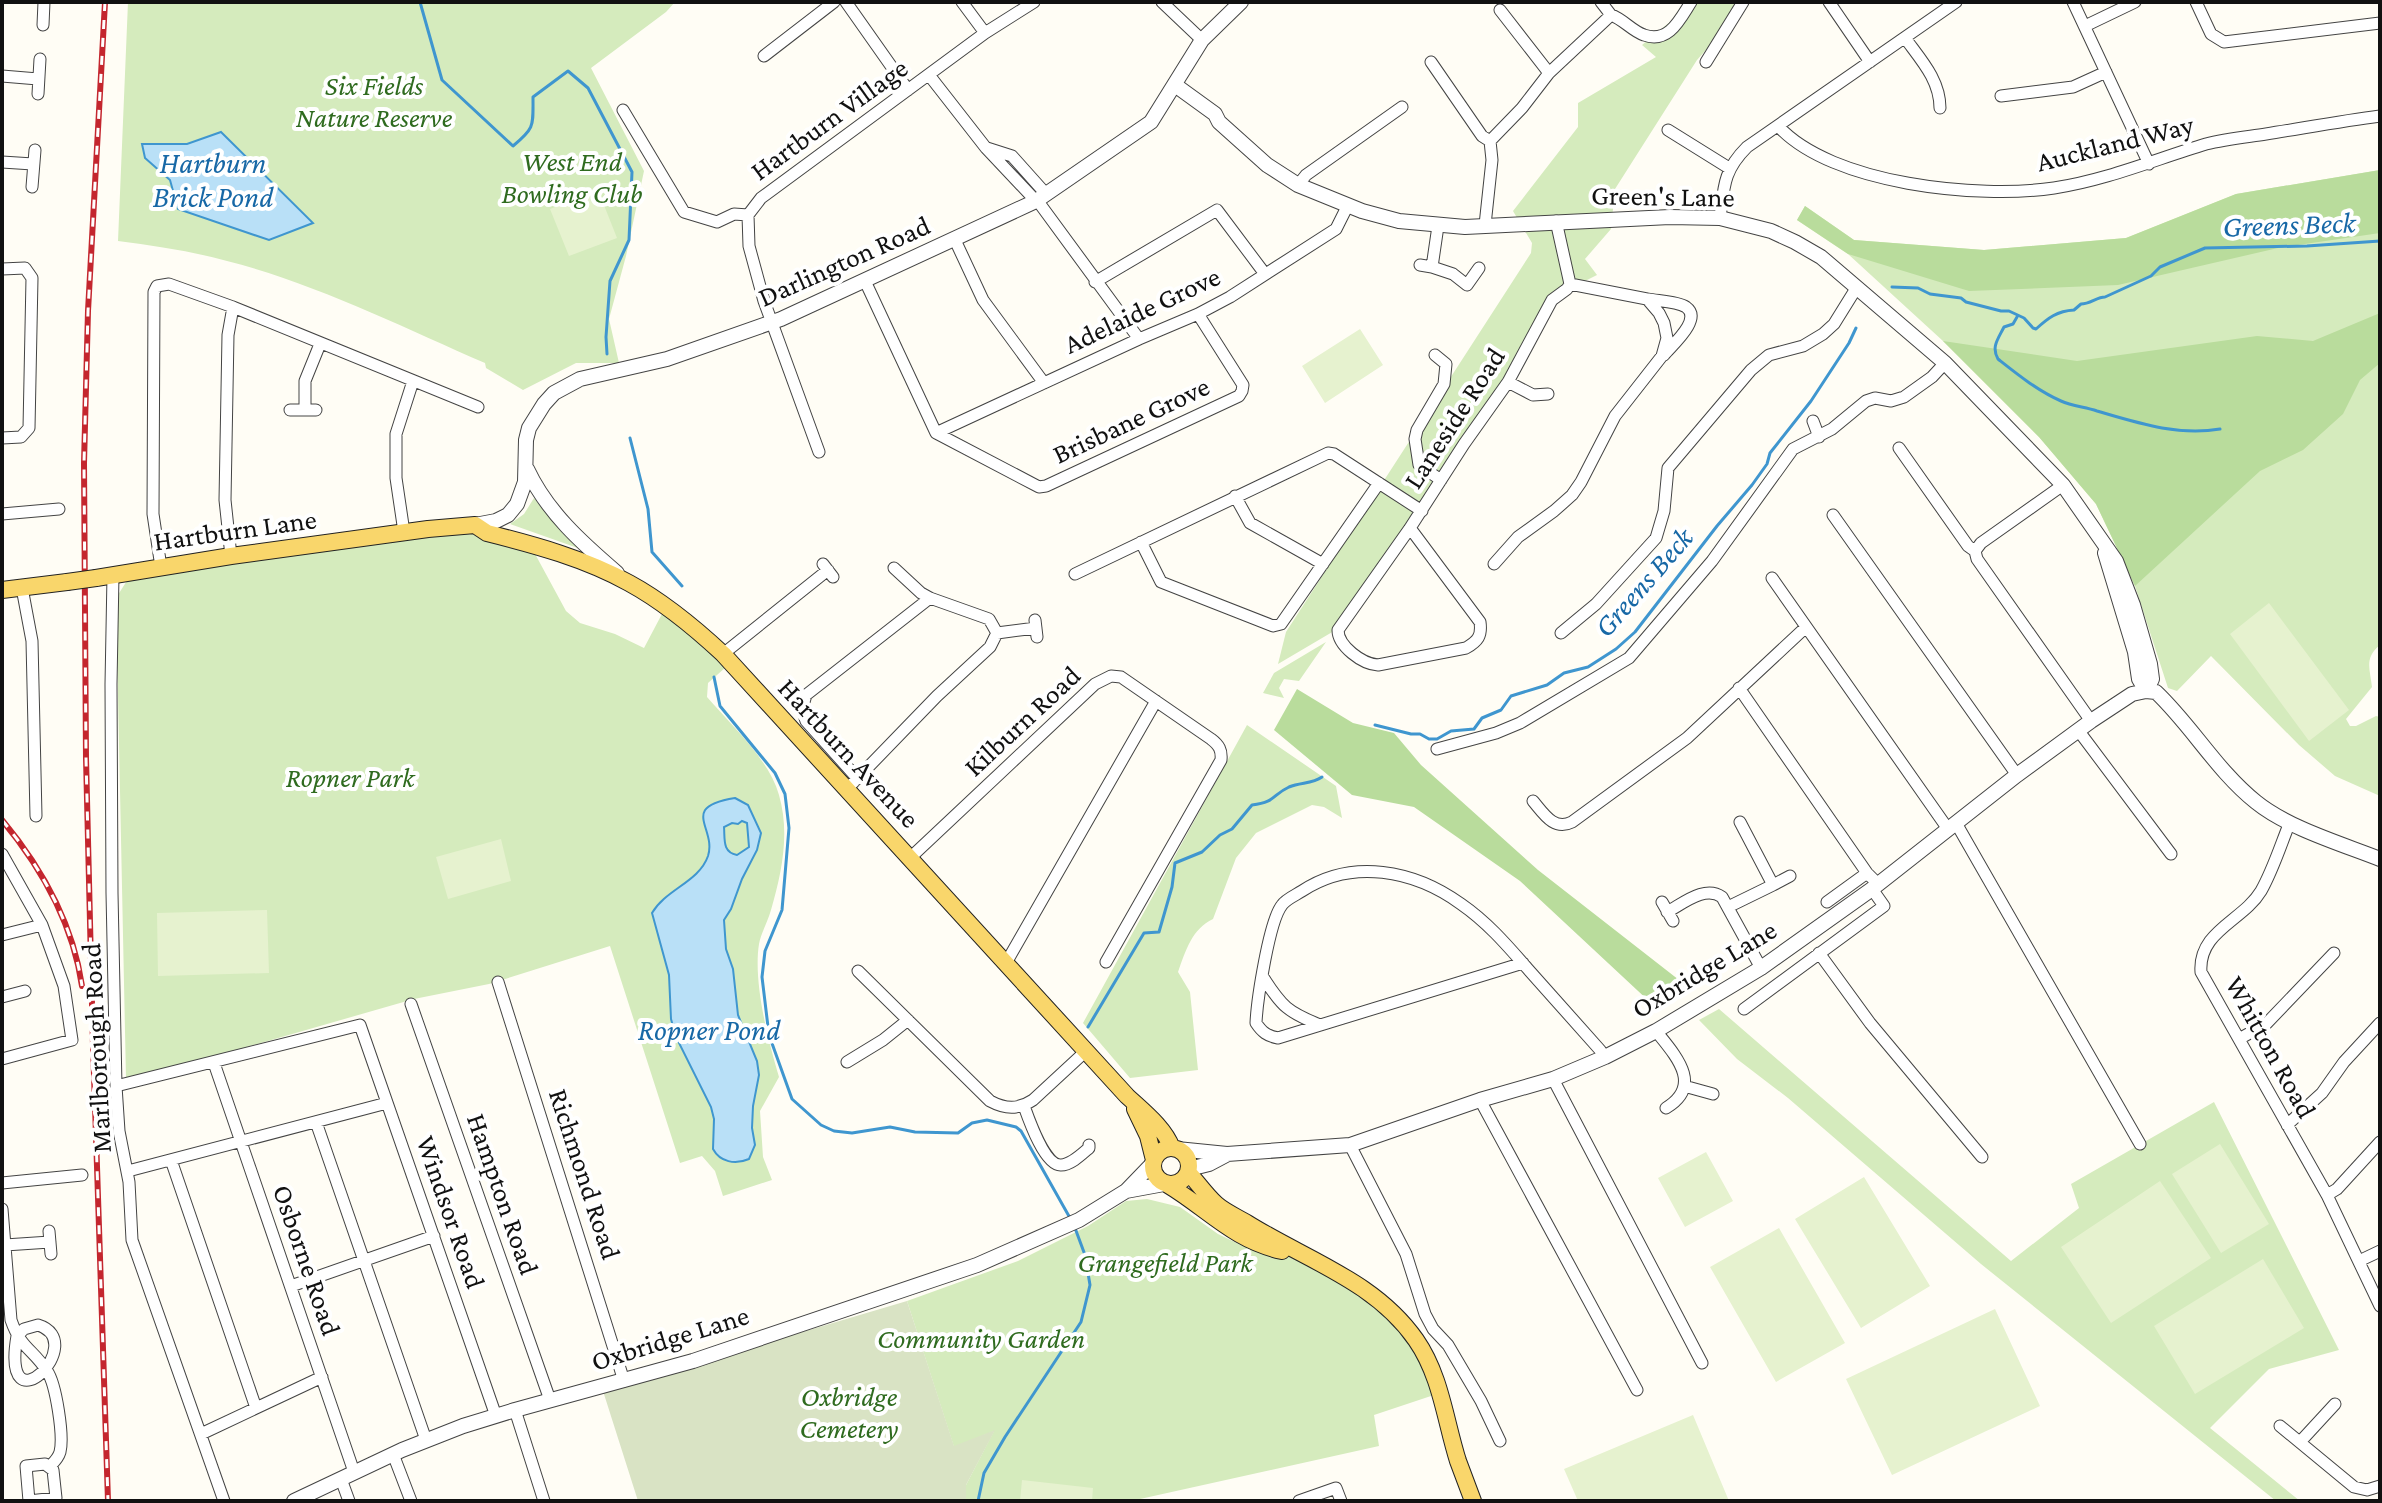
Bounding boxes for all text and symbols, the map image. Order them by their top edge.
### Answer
street label: Hartburn Village [745,52,913,186]
park label: Six Fields Nature Reserve [296,70,453,133]
street label: Auckland Way [2033,108,2198,177]
water label: Hartburn Brick Pond [153,146,274,213]
park label: West End Bowling Club [501,146,643,209]
street label: Green's Lane [1591,179,1735,213]
water label: Greens Beck [2222,205,2358,243]
street label: Darlington Road [753,209,935,313]
street label: Adelaide Grove [1059,260,1225,360]
street label: Laneside Road [1397,342,1511,494]
street label: Brisbane Grove [1048,370,1214,470]
street label: Hartburn Lane [151,503,319,557]
water label: Greens Beck [1587,520,1700,643]
street label: Kilburn Road [958,659,1087,782]
street label: Hartburn Avenue [772,672,926,834]
park label: Ropner Park [286,762,416,793]
street label: Oxbridge Lane [1626,914,1782,1024]
street label: Marlborough Road [75,942,117,1154]
street label: Whitton Road [2219,971,2323,1124]
water label: Ropner Pond [638,1013,781,1047]
street label: Richmond Road [543,1085,627,1263]
street label: Hampton Road [461,1109,545,1279]
street label: Windsor Road [410,1132,492,1293]
street label: Osborne Road [267,1181,347,1340]
park label: Grangefield Park [1077,1247,1254,1278]
street label: Oxbridge Lane [587,1299,753,1377]
park label: Community Garden [877,1323,1085,1354]
park label: Oxbridge Cemetery [800,1381,899,1444]

